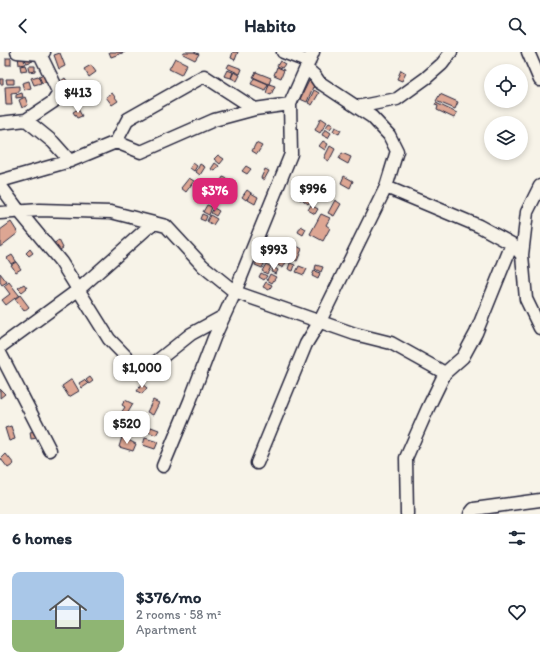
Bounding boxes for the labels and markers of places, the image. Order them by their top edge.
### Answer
pin: $413 [54,80,102,114]
pin: $996 [289,176,337,210]
pin: $376 [191,178,239,212]
pin: $993 [250,237,298,271]
pin: $1,000 [109,355,175,389]
pin: $520 [103,411,151,445]

